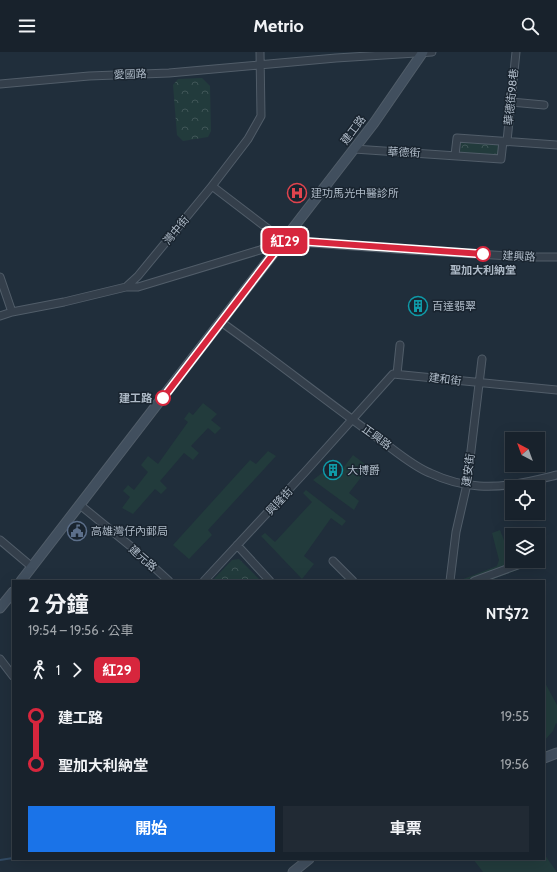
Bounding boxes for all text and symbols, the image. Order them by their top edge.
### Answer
icon: menu [16,15,38,37]
text: Metrio [253,15,304,37]
icon: search [519,15,541,37]
street label: 愛國路 [113,66,147,82]
street label: 華德街98巷 [501,68,521,126]
street label: 建工路 [337,113,369,147]
street label: 華德街 [387,144,421,160]
hospital icon: 建功馬光中醫診所 [286,182,308,204]
place label: 建功馬光中醫診所 [311,186,399,200]
street label: 灣中街 [160,213,192,247]
line badge: 紅29 [262,228,308,254]
text: 紅29 [270,232,300,250]
marker: 聖加大利納堂 [475,246,491,262]
street label: 建興路 [502,248,536,264]
place label: 聖加大利納堂 [450,263,516,277]
building icon: 百達翡翠 [407,295,429,317]
place label: 百達翡翠 [432,299,476,313]
street label: 建和街 [428,370,462,388]
marker: 建工路 [155,390,171,406]
place label: 建工路 [119,391,153,405]
street label: 正興路 [360,422,394,452]
north arrow [505,432,545,472]
map controls [505,432,545,568]
street label: 建安街 [459,453,477,487]
building icon: 大博爵 [322,459,344,481]
place label: 大博爵 [347,463,380,477]
button: locate [505,480,545,520]
street label: 興隆街 [263,484,295,518]
public building icon: 高雄灣仔內郵局 [66,520,88,542]
place label: 高雄灣仔內郵局 [91,524,168,538]
button: layers [505,528,545,568]
street label: 建元路 [126,542,160,574]
text: 2 分鐘 [28,591,89,618]
text: NT$72 [486,605,529,623]
text: 19:54 – 19:56 · 公車 [28,622,133,638]
icon: walk [28,659,50,681]
icon: forward [66,659,88,681]
text: 紅29 [102,661,132,679]
text: 1 [56,662,60,678]
text: 19:55 [501,708,529,724]
text: 建工路 [58,709,103,727]
text: 19:56 [500,756,529,772]
text: 聖加大利納堂 [58,757,148,775]
button: 開始 [28,806,275,852]
button: 車票 [283,806,529,852]

